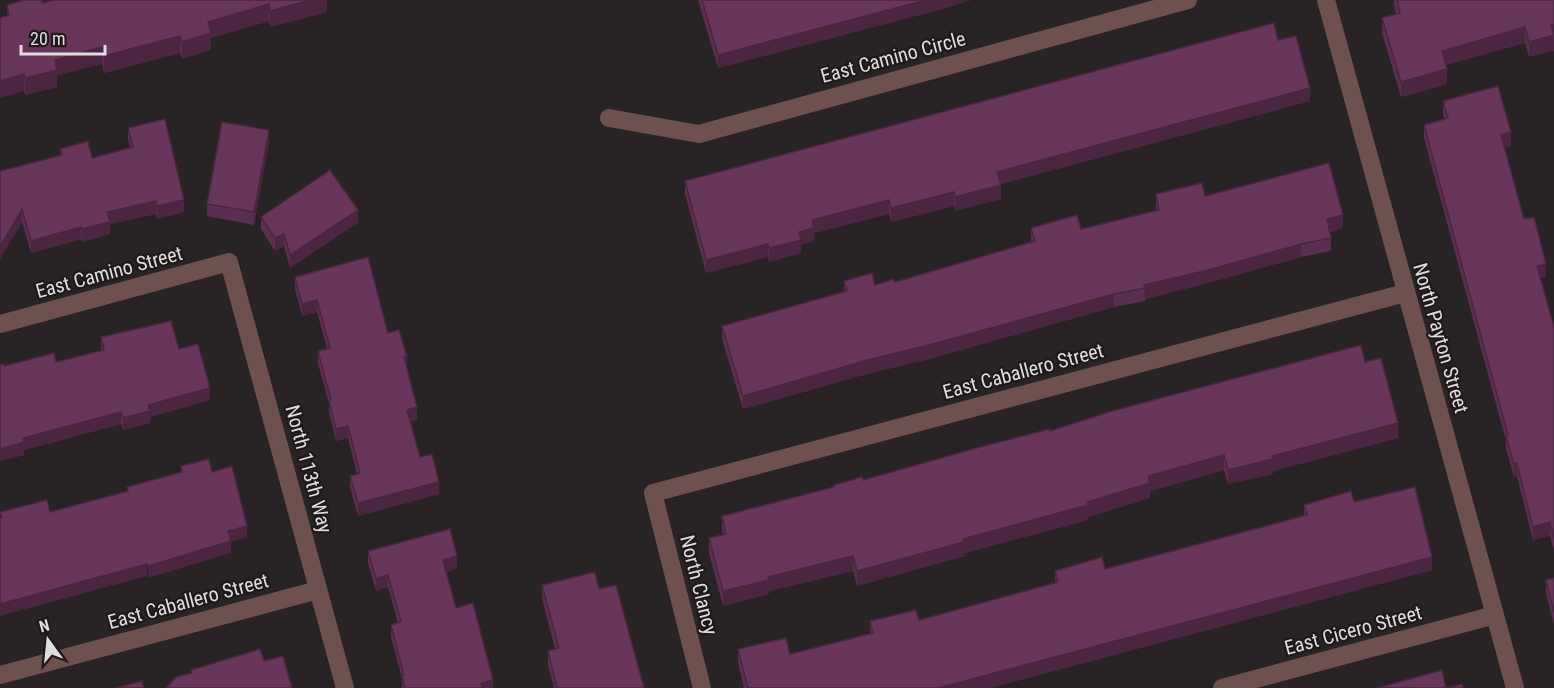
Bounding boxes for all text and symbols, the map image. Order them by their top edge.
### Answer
scale bar [21,18,105,56]
street label: East Camino Circle [818,26,968,88]
text: 20 m [30,28,65,49]
street label: East Camino Street [33,241,185,303]
street label: North Payton Street [1408,260,1474,416]
street label: East Caballero Street [940,338,1106,404]
street label: North 113th Way [280,402,338,536]
street label: North Clancy [675,533,723,637]
street label: East Caballero Street [105,568,271,634]
street label: East Cicero Street [1282,600,1424,660]
north arrow [18,610,78,670]
text: N [37,616,51,636]

